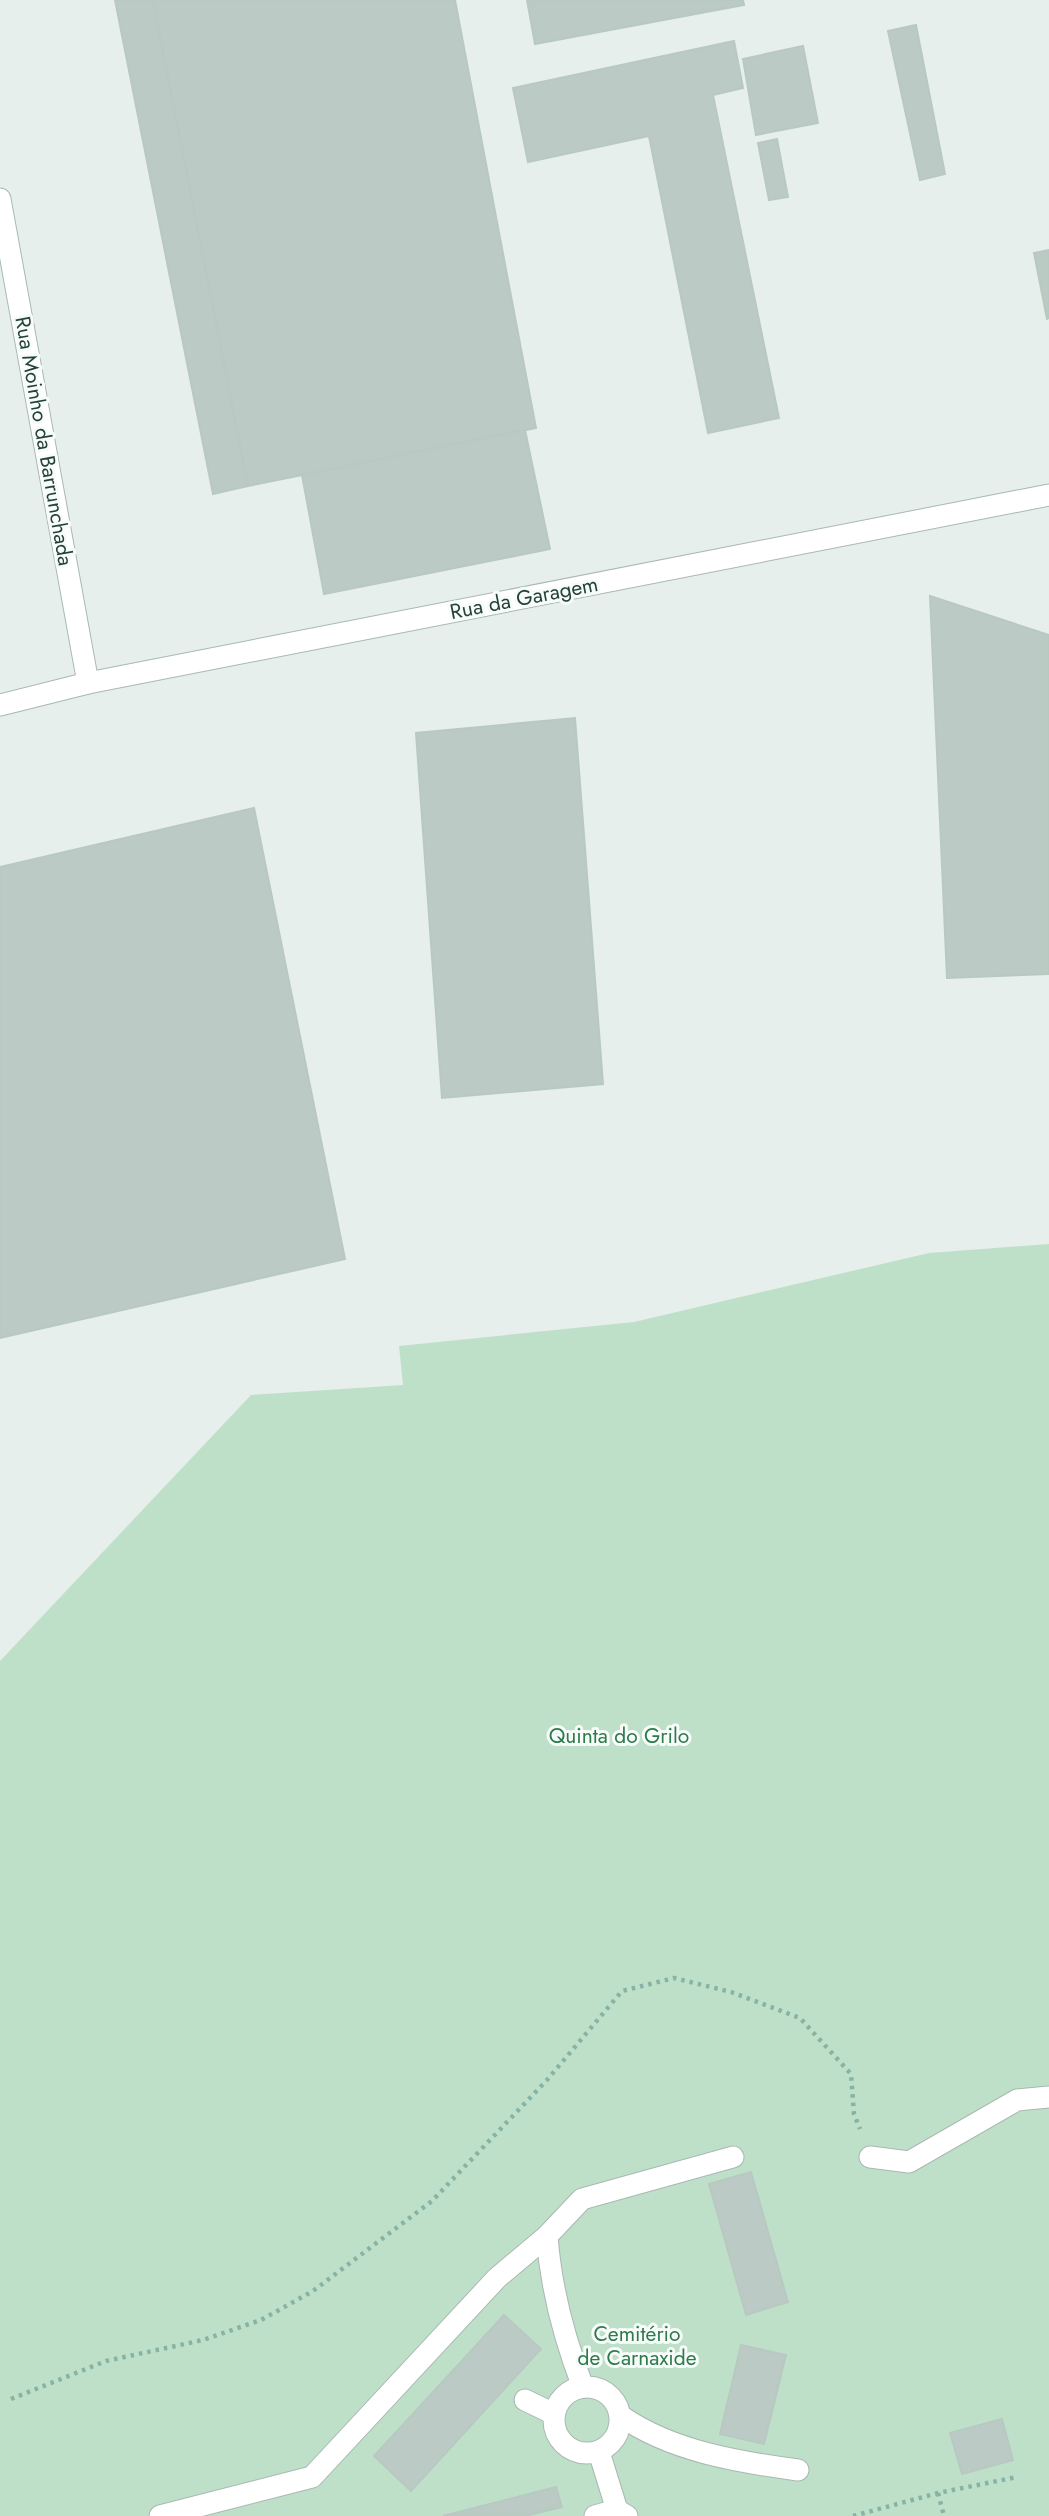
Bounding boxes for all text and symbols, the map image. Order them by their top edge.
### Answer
street label: Rua Moinho da Barrunchada [7,314,81,568]
street label: Rua da Garagem [447,569,601,627]
park label: Quinta do Grilo [549,1721,689,1751]
park label: Cemitério de Carnaxide [578,2319,697,2373]

